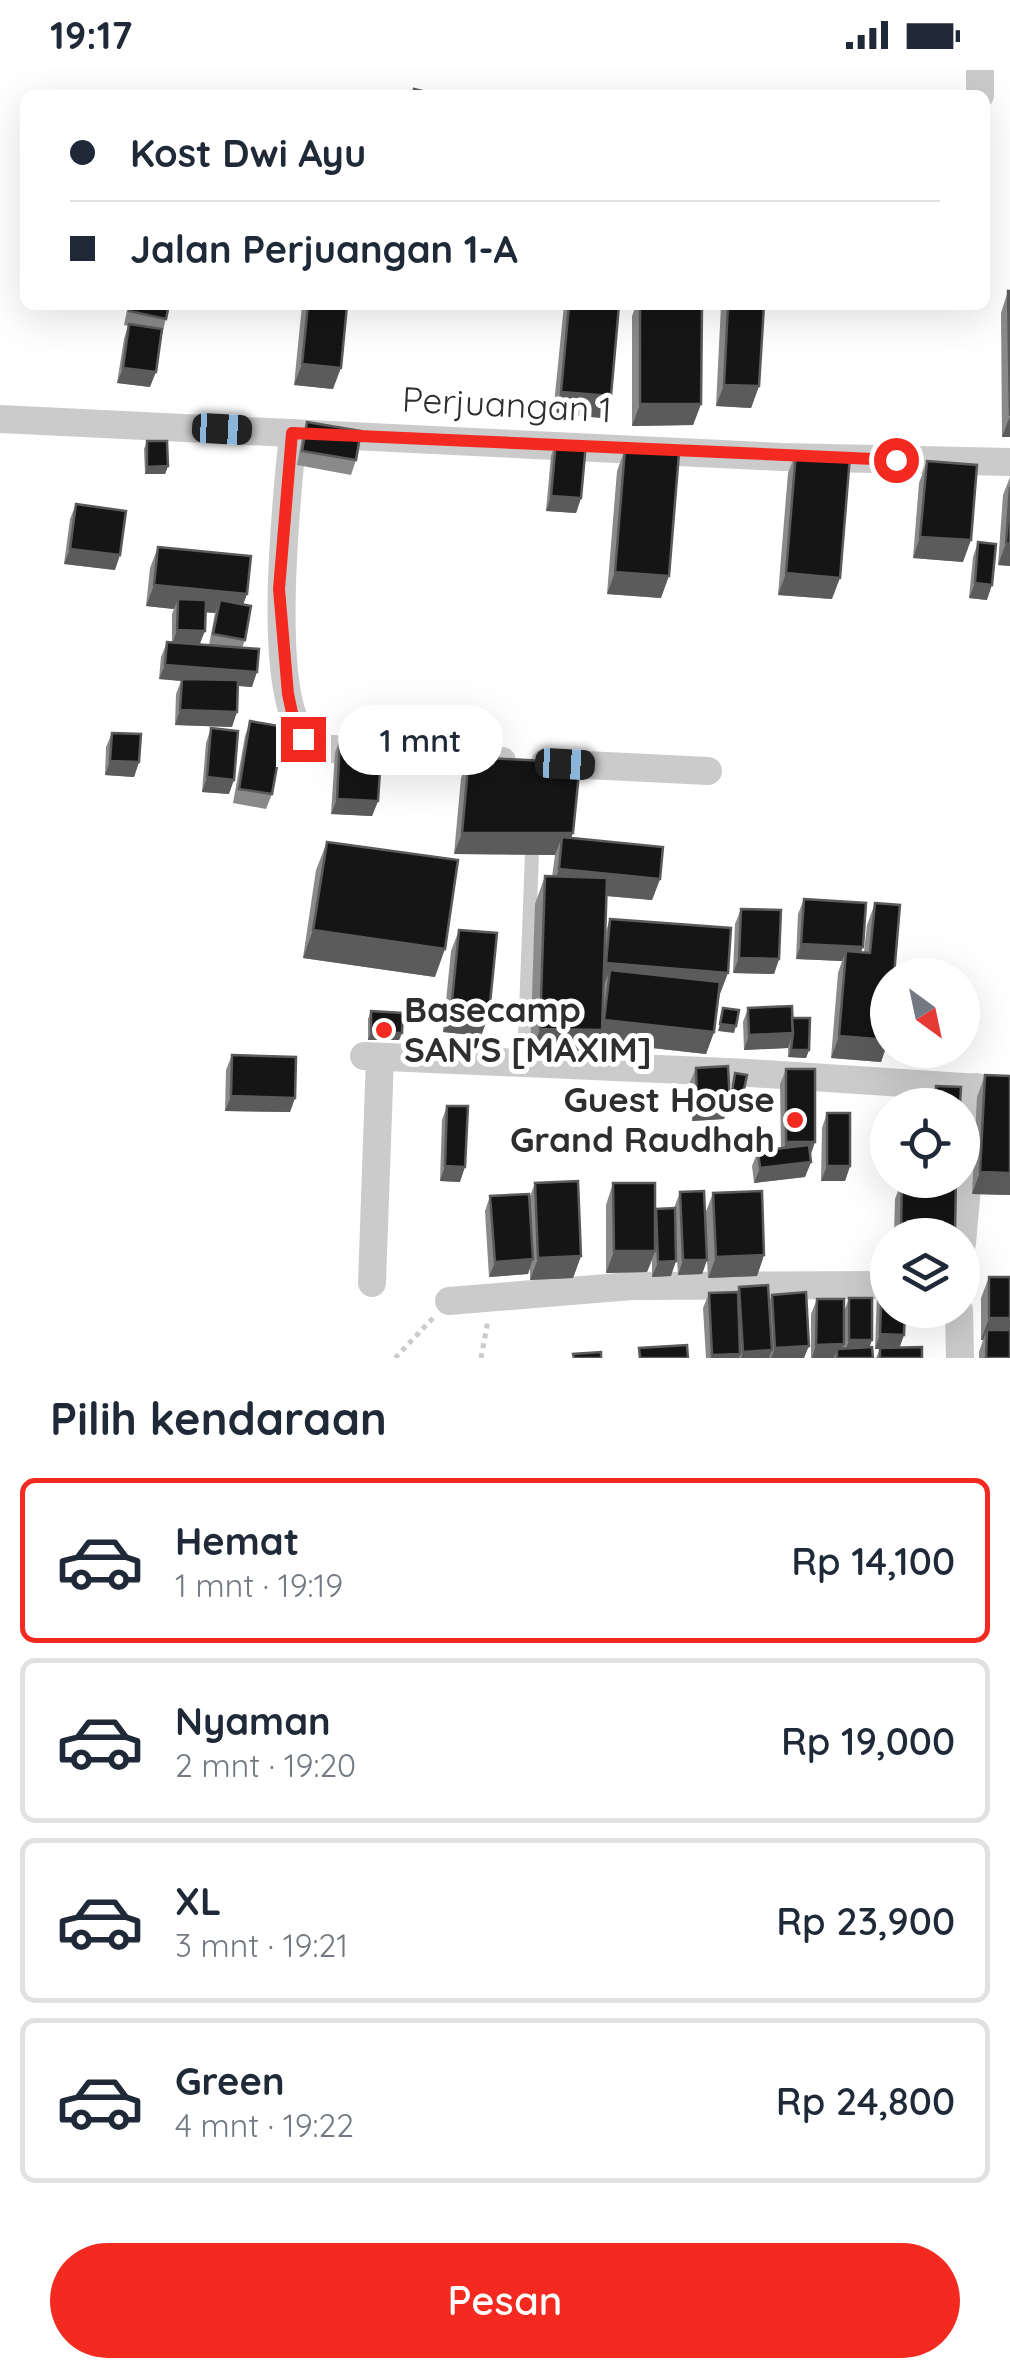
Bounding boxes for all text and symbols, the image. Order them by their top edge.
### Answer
text: 19:17 [50,11,132,59]
text: Kost Dwi Ayu [130,129,366,177]
text: Jalan Perjuangan 1-A [130,225,518,273]
street label: Perjuangan 1 [401,377,613,431]
car [191,412,253,446]
route start [874,438,919,483]
callout: 1 mnt [338,704,503,774]
route end [281,717,326,762]
text: 1 mnt [380,720,461,760]
car [534,747,596,781]
north arrow [870,958,980,1068]
map controls [870,958,980,1328]
place label: Basecamp SAN'S [MAXIM] [404,987,652,1071]
marker: Basecamp SAN'S [MAXIM] [373,1019,395,1041]
place label: Guest House Grand Raudhah [510,1077,775,1161]
button: locate [870,1088,980,1198]
marker: Guest House Grand Raudhah [784,1109,806,1131]
button: layers [870,1218,980,1328]
text: Pilih kendaraan [50,1390,387,1446]
icon: car [55,1516,145,1606]
text: Hemat [175,1517,299,1565]
text: Rp 14,100 [791,1537,955,1585]
text: 1 mnt · 19:19 [175,1565,343,1605]
icon: car [55,1696,145,1786]
text: Nyaman [175,1697,331,1745]
text: Rp 19,000 [781,1717,955,1765]
text: 2 mnt · 19:20 [175,1745,356,1785]
icon: car [55,1876,145,1966]
text: XL [175,1877,221,1925]
text: Rp 23,900 [776,1897,955,1945]
text: 3 mnt · 19:21 [175,1925,348,1965]
icon: car [55,2056,145,2146]
text: Green [175,2057,285,2105]
text: Rp 24,800 [776,2077,955,2125]
text: 4 mnt · 19:22 [175,2105,354,2145]
button: Pesan [50,2243,960,2358]

